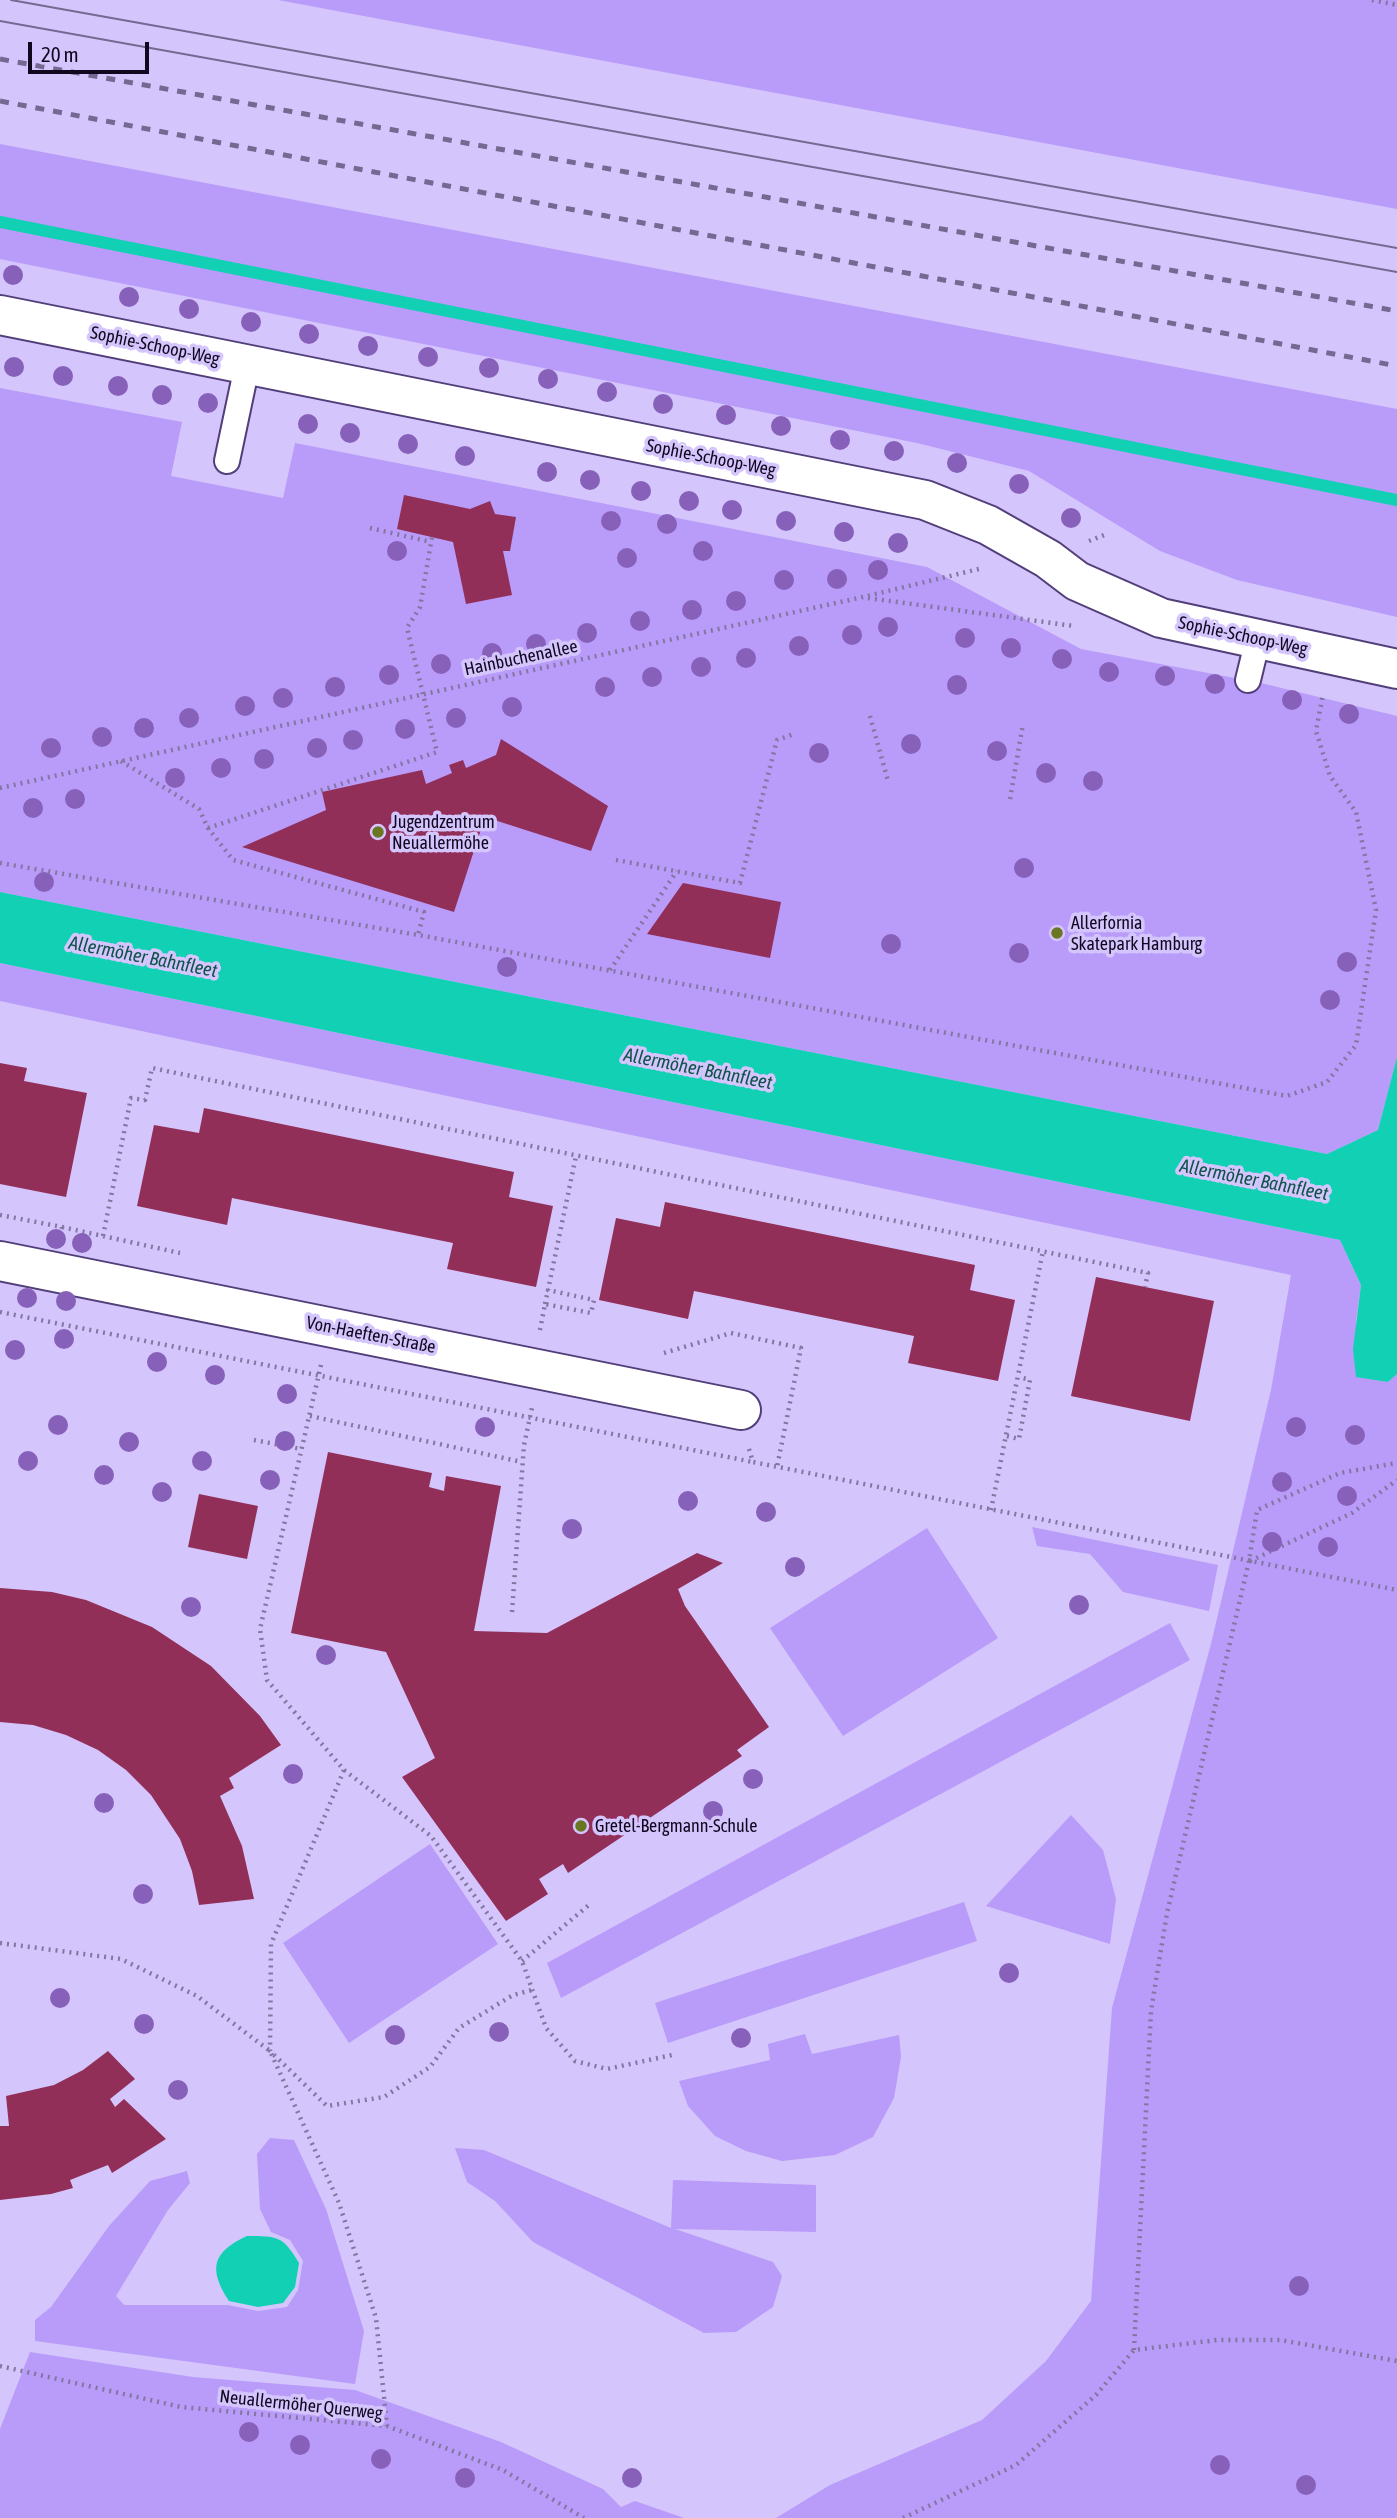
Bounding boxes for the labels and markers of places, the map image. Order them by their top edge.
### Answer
place label: Jugendzentrum Neuallermöhe [392,811,495,854]
marker: Jugendzentrum Neuallermöhe [370,824,386,840]
place label: Allerfornia Skatepark Hamburg [1071,912,1202,954]
marker: Allerfornia Skatepark Hamburg [1049,925,1065,941]
place label: Gretel-Bergmann-Schule [595,1815,757,1837]
marker: Gretel-Bergmann-Schule [573,1818,589,1834]

